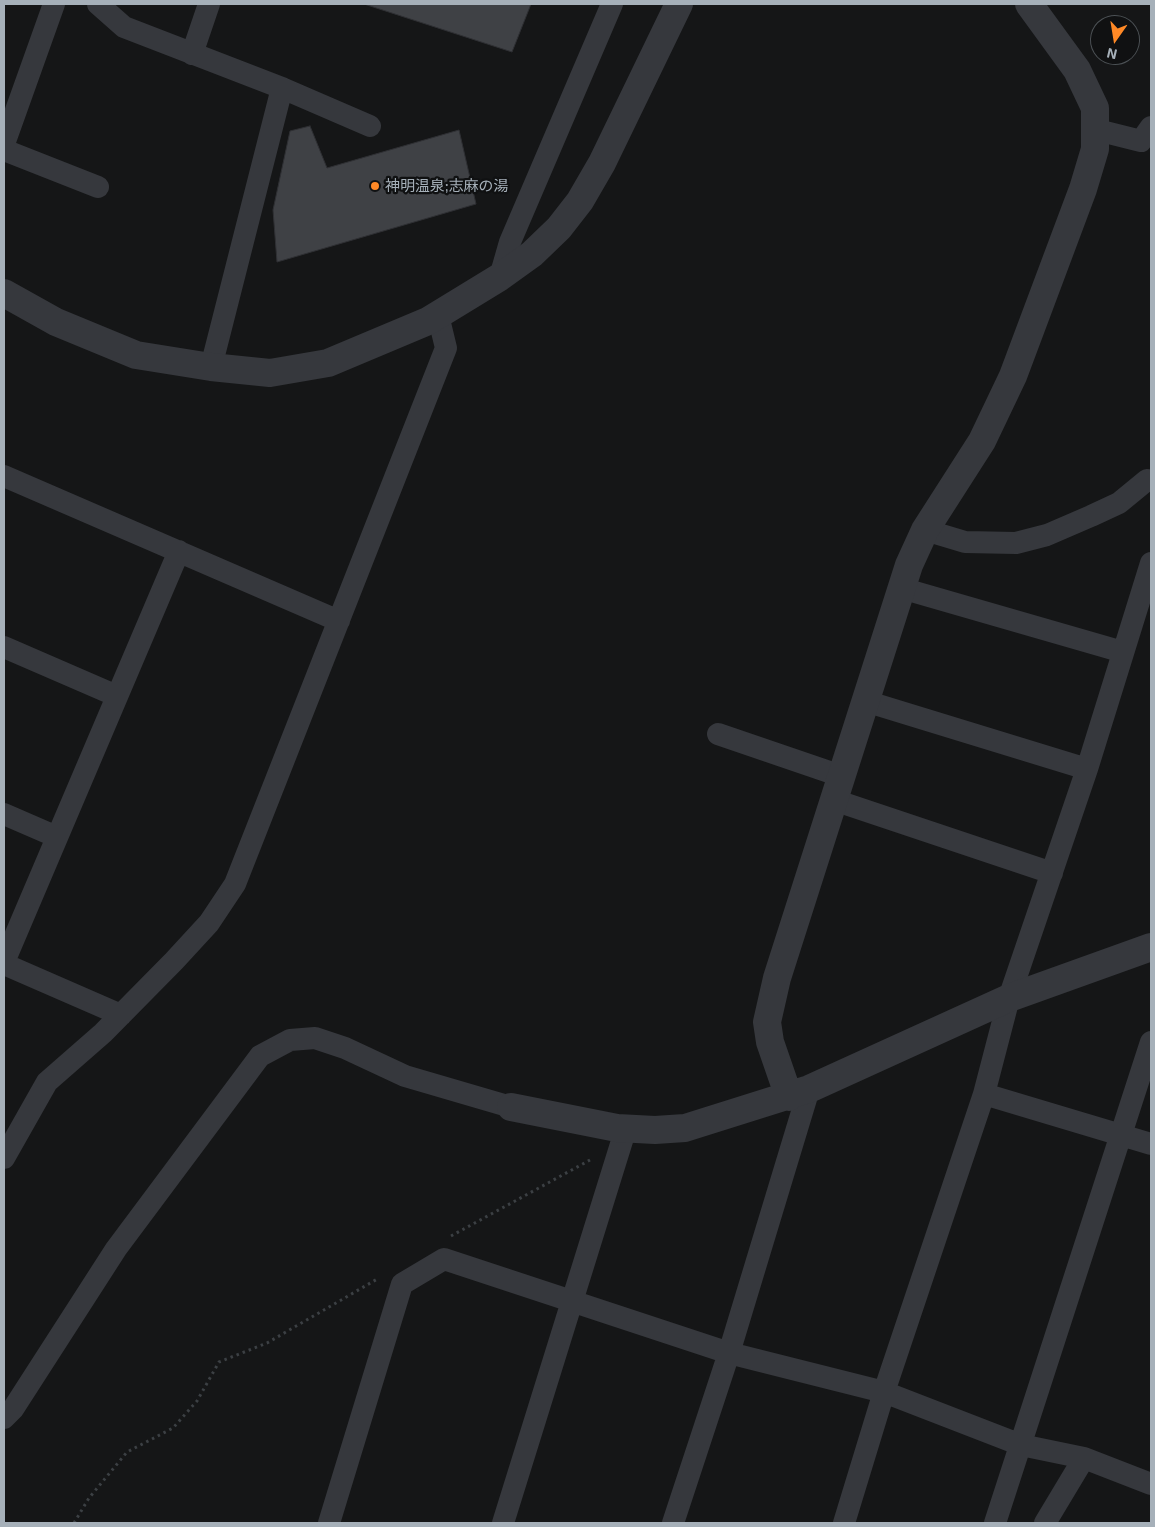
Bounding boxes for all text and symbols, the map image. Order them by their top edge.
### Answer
north arrow [1090,15,1140,65]
text: N [1105,45,1119,64]
place label: 神明温泉;志麻の湯 [385,177,509,195]
marker: 神明温泉;志麻の湯 [369,180,381,192]

